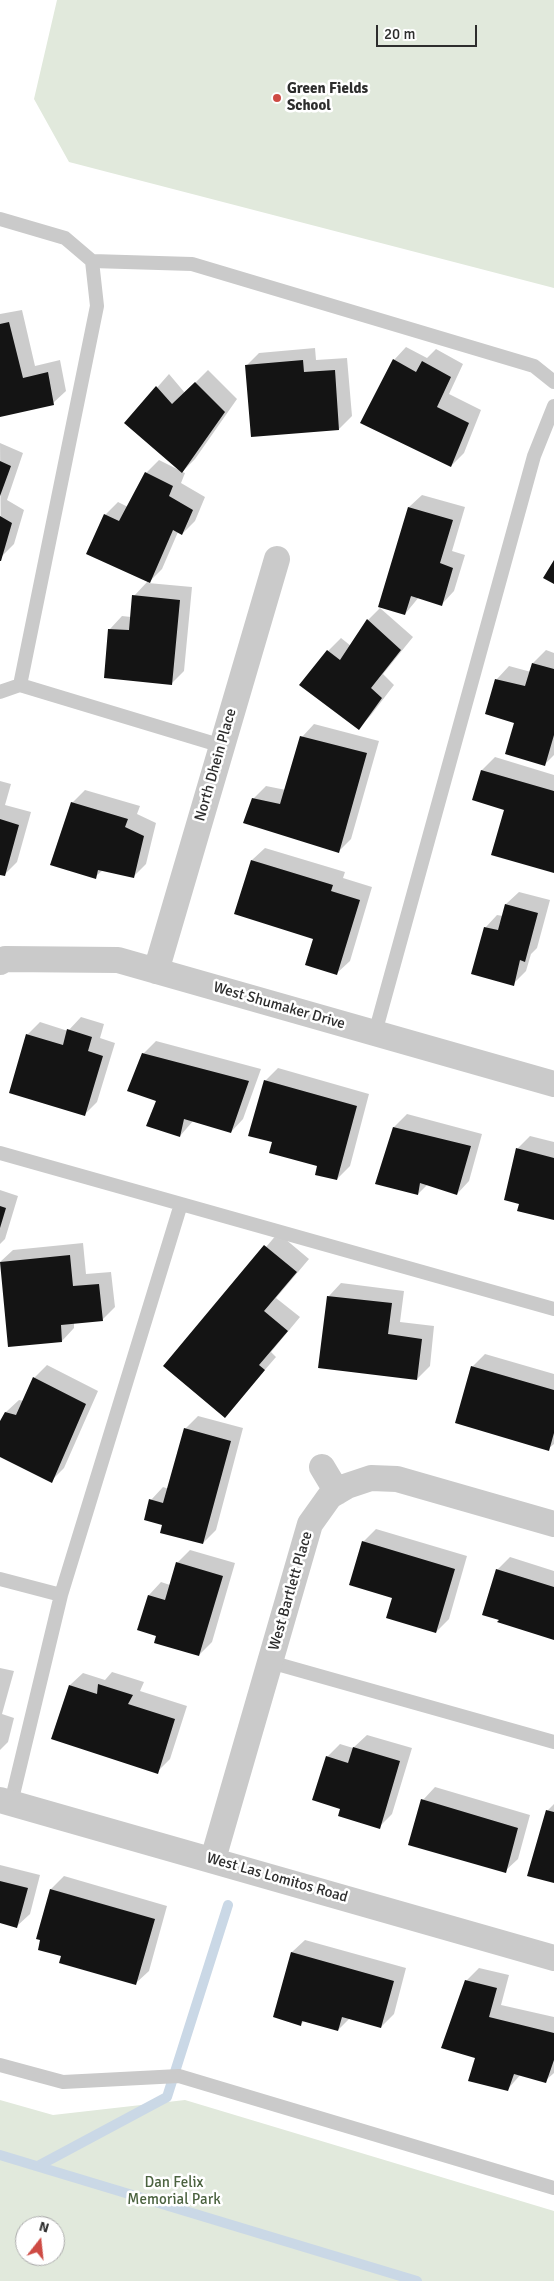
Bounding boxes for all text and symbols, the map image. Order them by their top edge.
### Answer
scale bar [379,15,480,47]
text: 20 m [384,25,415,43]
place label: Green Fields School [287,80,368,115]
marker: Green Fields School [271,92,283,104]
street label: North Dhein Place [191,707,241,823]
street label: West Shumaker Drive [211,979,347,1033]
street label: West Bartlett Place [265,1529,317,1653]
street label: West Las Lomitos Road [204,1849,350,1907]
park label: Dan Felix Memorial Park [127,2174,221,2209]
north arrow [15,2216,65,2266]
text: N [37,2218,51,2237]

